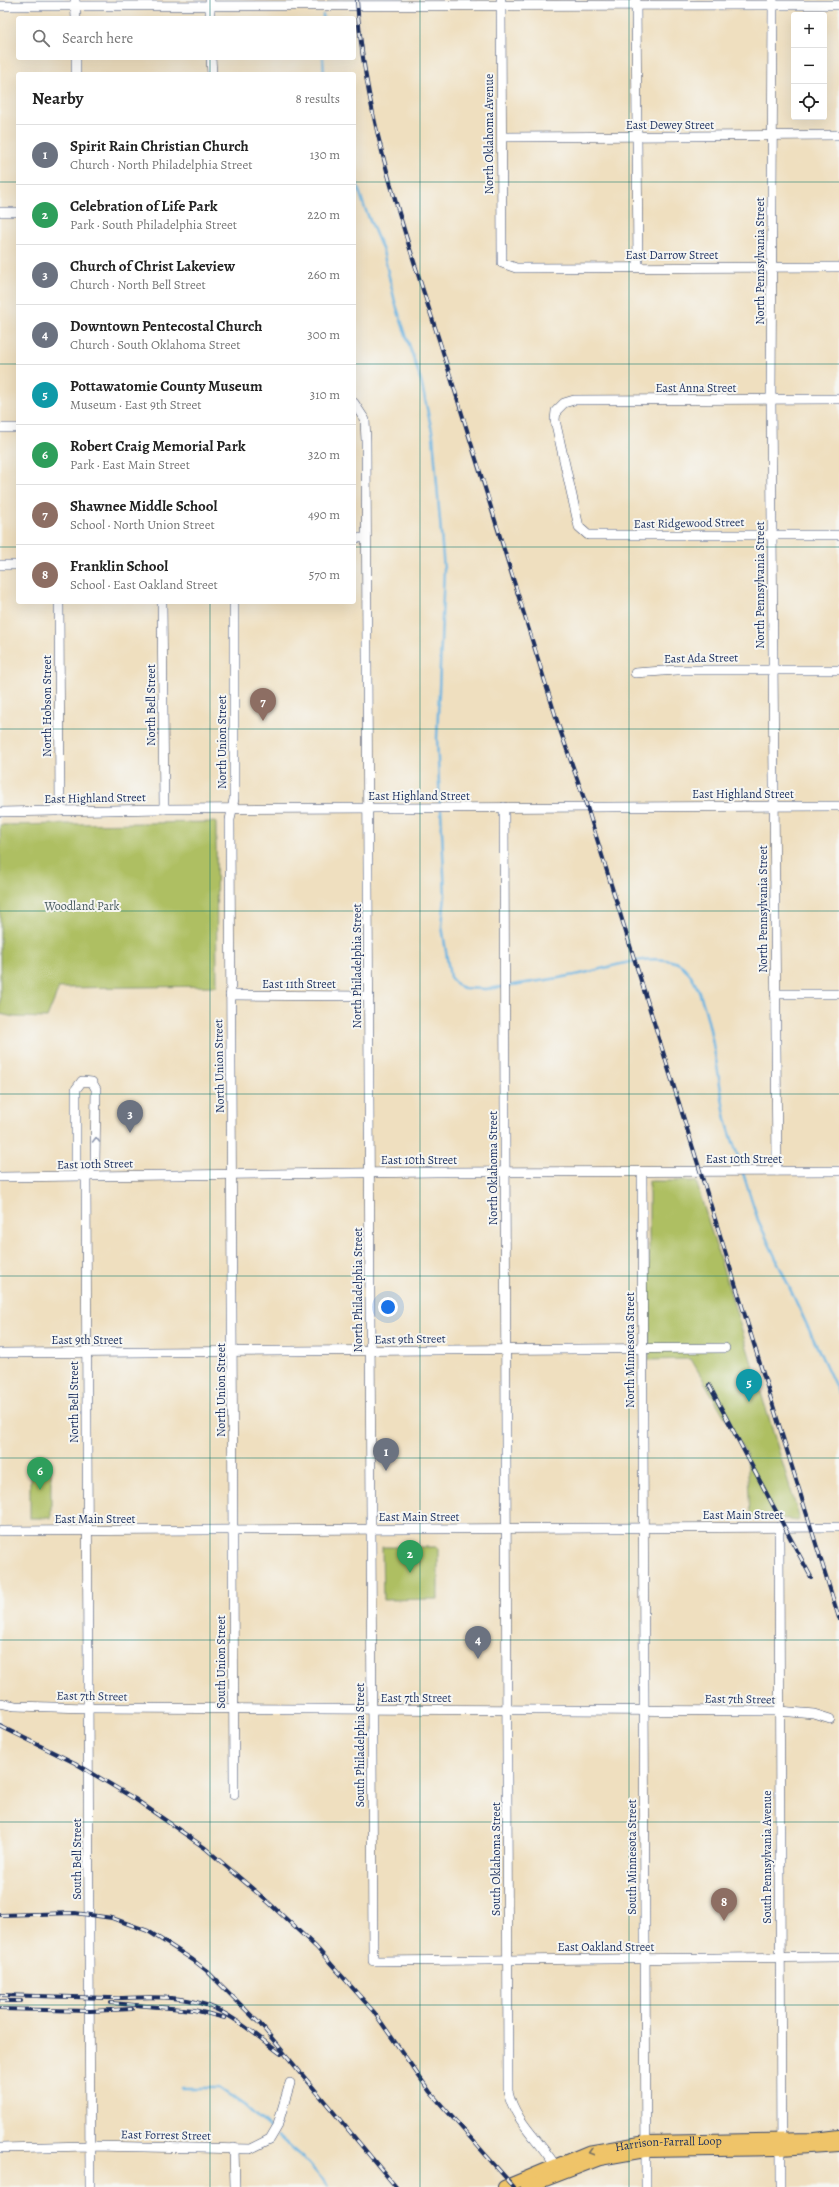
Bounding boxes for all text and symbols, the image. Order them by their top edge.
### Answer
map controls [791,12,827,120]
button: + [791,12,827,48]
search box [16,16,356,60]
icon: search [30,27,52,49]
text: Search here [62,28,133,48]
button: − [791,48,827,84]
street label: North Oklahoma Avenue [481,74,497,194]
button: locate [791,84,827,120]
text: Nearby [32,87,83,110]
text: 8 results [296,90,340,107]
street label: East Dewey Street [626,117,714,133]
text: Spirit Rain Christian Church [70,136,249,156]
text: 1 [43,146,47,163]
text: 130 m [310,146,340,163]
text: Church · North Philadelphia Street [70,156,253,173]
text: Celebration of Life Park [70,196,217,216]
street label: North Pennsylvania Street [752,197,768,325]
text: 2 [42,206,48,223]
text: 220 m [307,206,340,223]
text: Park · South Philadelphia Street [70,216,237,233]
street label: East Darrow Street [626,247,718,263]
text: Church of Christ Lakeview [70,256,235,276]
text: 3 [42,266,48,283]
text: 260 m [307,266,340,283]
text: Church · North Bell Street [70,276,206,293]
text: Downtown Pentecostal Church [70,316,262,336]
text: 4 [42,326,48,343]
text: 300 m [307,326,340,343]
text: Church · South Oklahoma Street [70,336,241,353]
text: Pottawatomie County Museum [70,376,262,396]
street label: East Anna Street [655,380,737,396]
text: 5 [42,386,48,403]
text: 310 m [310,386,340,403]
text: Museum · East 9th Street [70,396,202,413]
text: Robert Craig Memorial Park [70,436,246,456]
text: 6 [42,446,48,463]
text: 320 m [308,446,340,463]
text: Park · East Main Street [70,456,190,473]
text: Shawnee Middle School [70,496,217,516]
text: 7 [42,506,48,523]
text: 490 m [308,506,340,523]
street label: East Ridgewood Street [634,514,744,532]
text: School · North Union Street [70,516,215,533]
street label: North Pennsylvania Street [752,521,768,649]
text: Franklin School [70,556,168,576]
text: 8 [42,566,48,583]
text: 570 m [309,566,340,583]
text: School · East Oakland Street [70,576,218,593]
street label: East Ada Street [664,649,738,667]
street label: North Hobson Street [39,655,55,757]
street label: North Bell Street [143,664,159,746]
pin: 7 [250,688,276,721]
street label: North Union Street [214,695,230,789]
street label: East Highland Street [692,786,794,802]
street label: East Highland Street [368,788,470,804]
street label: East Highland Street [44,789,146,807]
street label: North Pennsylvania Street [755,845,771,973]
park label: Woodland Park [43,898,120,914]
street label: North Philadelphia Street [349,903,365,1028]
street label: East 11th Street [262,976,336,992]
street label: North Union Street [210,1019,228,1113]
pin: 3 [117,1100,143,1133]
street label: North Oklahoma Street [485,1111,501,1225]
one-way arrow [92,1137,100,1143]
street label: East 10th Street [706,1151,782,1167]
street label: East 10th Street [381,1152,457,1168]
street label: East 10th Street [57,1155,133,1173]
street label: North Philadelphia Street [350,1227,366,1352]
street label: North Minnesota Street [622,1292,638,1408]
your location [378,1297,398,1317]
street label: East 9th Street [374,1330,446,1348]
street label: East 9th Street [51,1332,123,1348]
street label: North Union Street [213,1343,229,1437]
street label: North Bell Street [66,1361,82,1443]
pin: 5 [736,1369,762,1402]
pin: 1 [373,1438,399,1471]
pin: 6 [27,1457,53,1490]
street label: East Main Street [702,1507,784,1523]
street label: East Main Street [378,1509,460,1525]
street label: East Main Street [54,1511,136,1527]
pin: 2 [397,1540,423,1573]
street label: South Union Street [213,1615,229,1709]
pin: 4 [465,1626,491,1659]
street label: South Philadelphia Street [352,1683,368,1807]
street label: East 7th Street [56,1687,128,1705]
street label: East 7th Street [381,1690,451,1706]
street label: East 7th Street [704,1690,776,1708]
street label: South Pennsylvania Avenue [759,1790,775,1924]
street label: South Minnesota Street [624,1799,640,1915]
street label: South Oklahoma Street [488,1802,504,1916]
street label: South Bell Street [69,1818,85,1900]
pin: 8 [711,1888,737,1921]
street label: East Oakland Street [558,1939,654,1955]
street label: East Forrest Street [121,2126,211,2144]
street label: Harrison-Farrall Loop [614,2133,722,2155]
one-way arrow [588,2147,594,2155]

